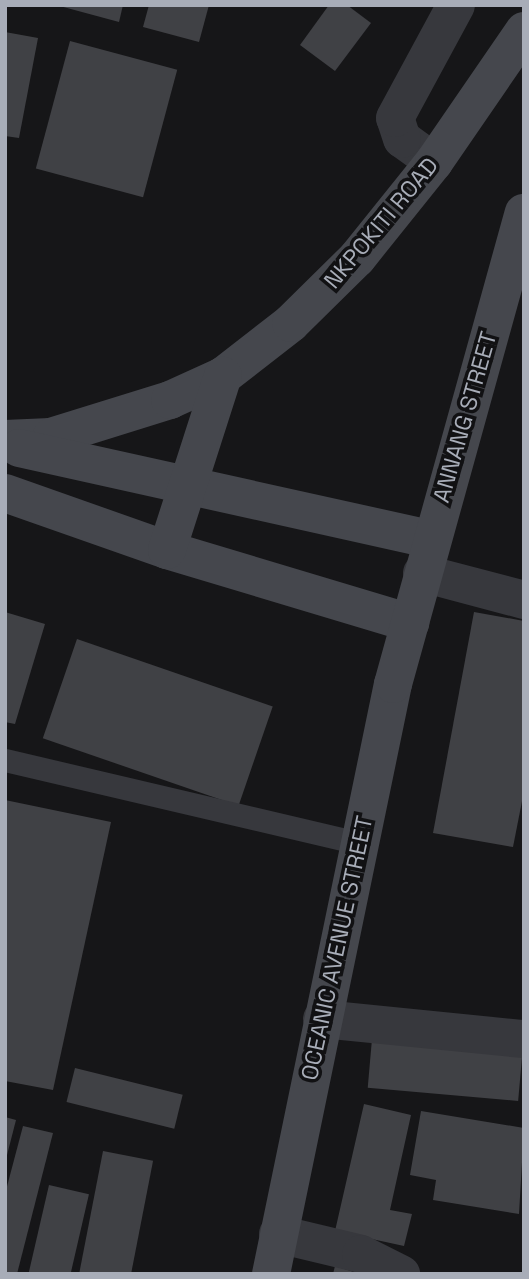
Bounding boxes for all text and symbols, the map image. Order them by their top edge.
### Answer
street label: NKPOKITI ROAD [318,152,444,294]
street label: ANNANG STREET [427,328,503,506]
street label: OCEANIC AVENUE STREET [295,813,379,1083]

